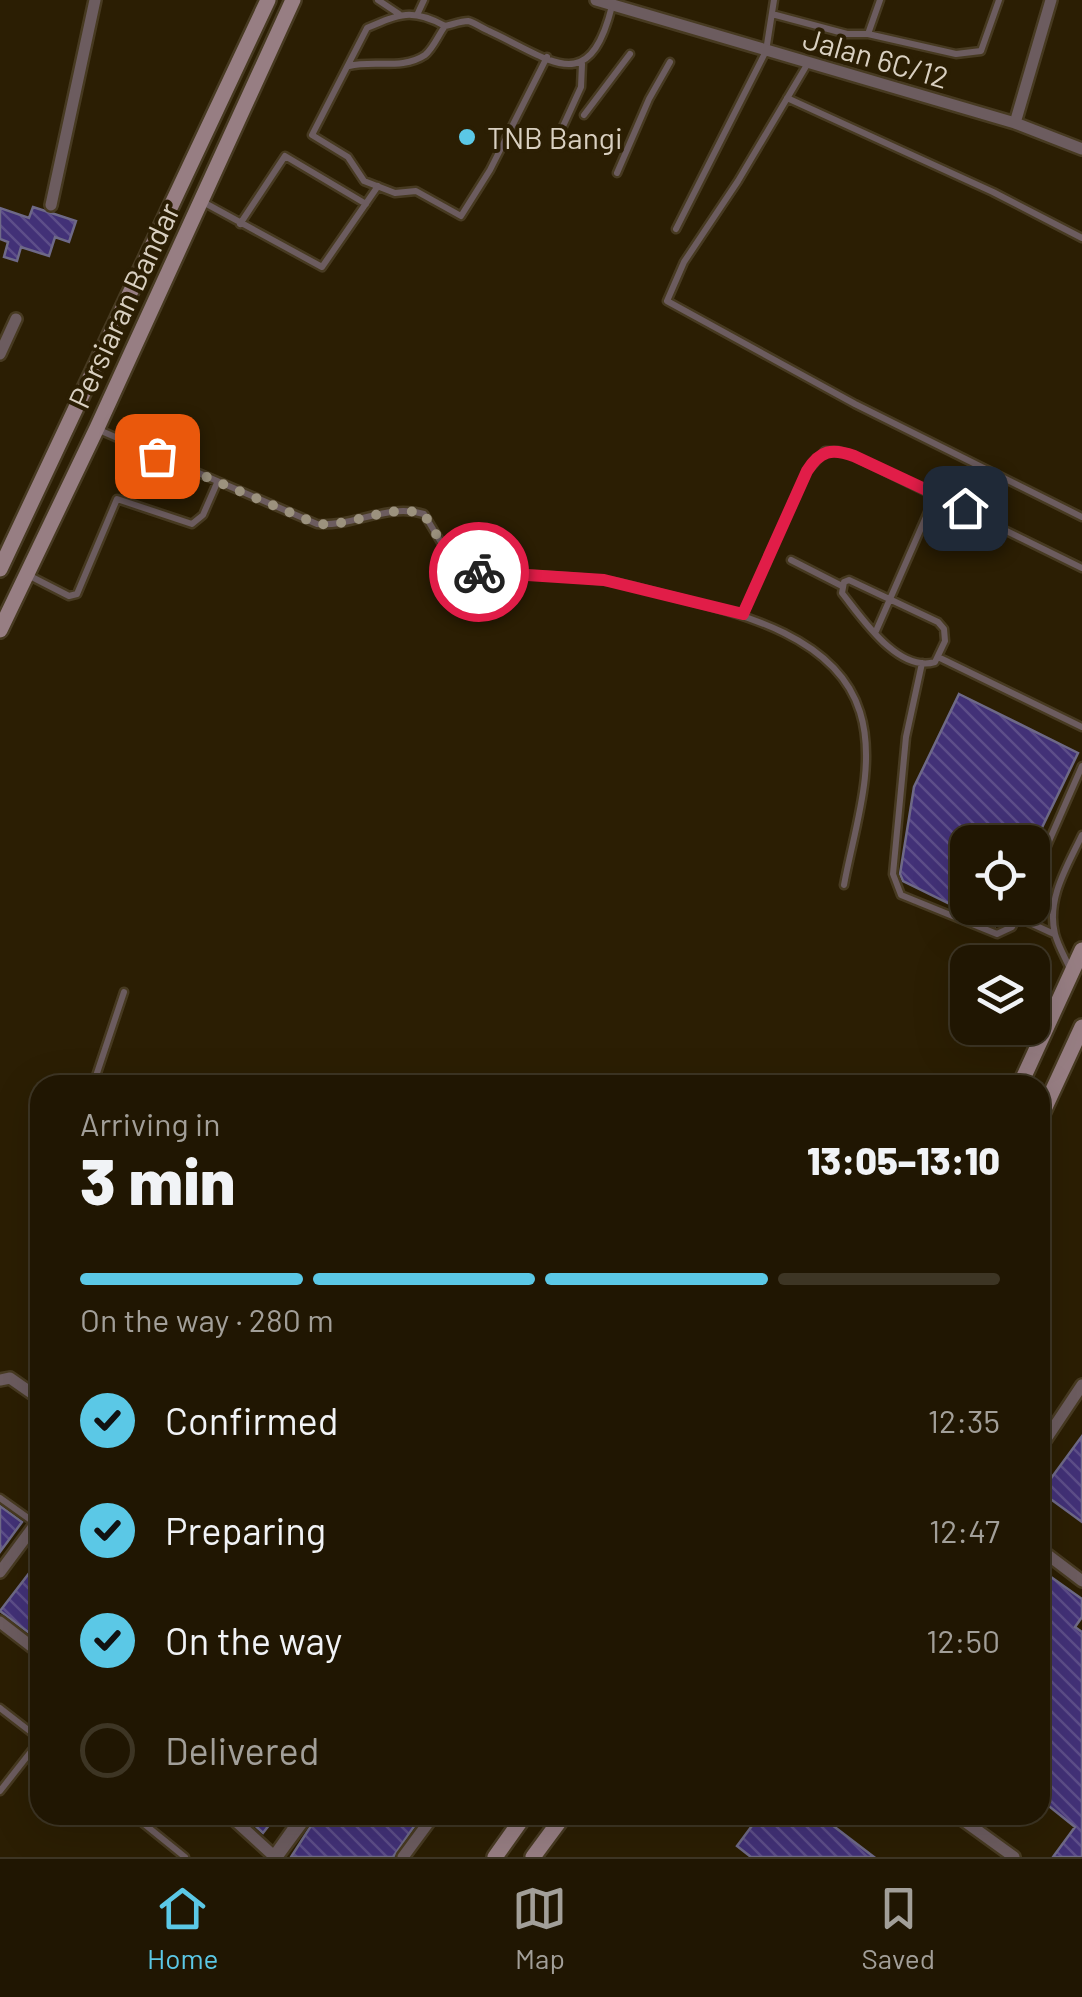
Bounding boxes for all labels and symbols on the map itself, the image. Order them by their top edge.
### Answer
street label: Jalan 6C/12 [799,19,953,95]
place label: TNB Bangi [487,119,623,155]
marker: TNB Bangi [456,126,478,148]
street label: Persiaran Bandar [60,197,186,413]
pin [115,414,200,499]
pin [923,466,1008,551]
courier [429,522,529,622]

